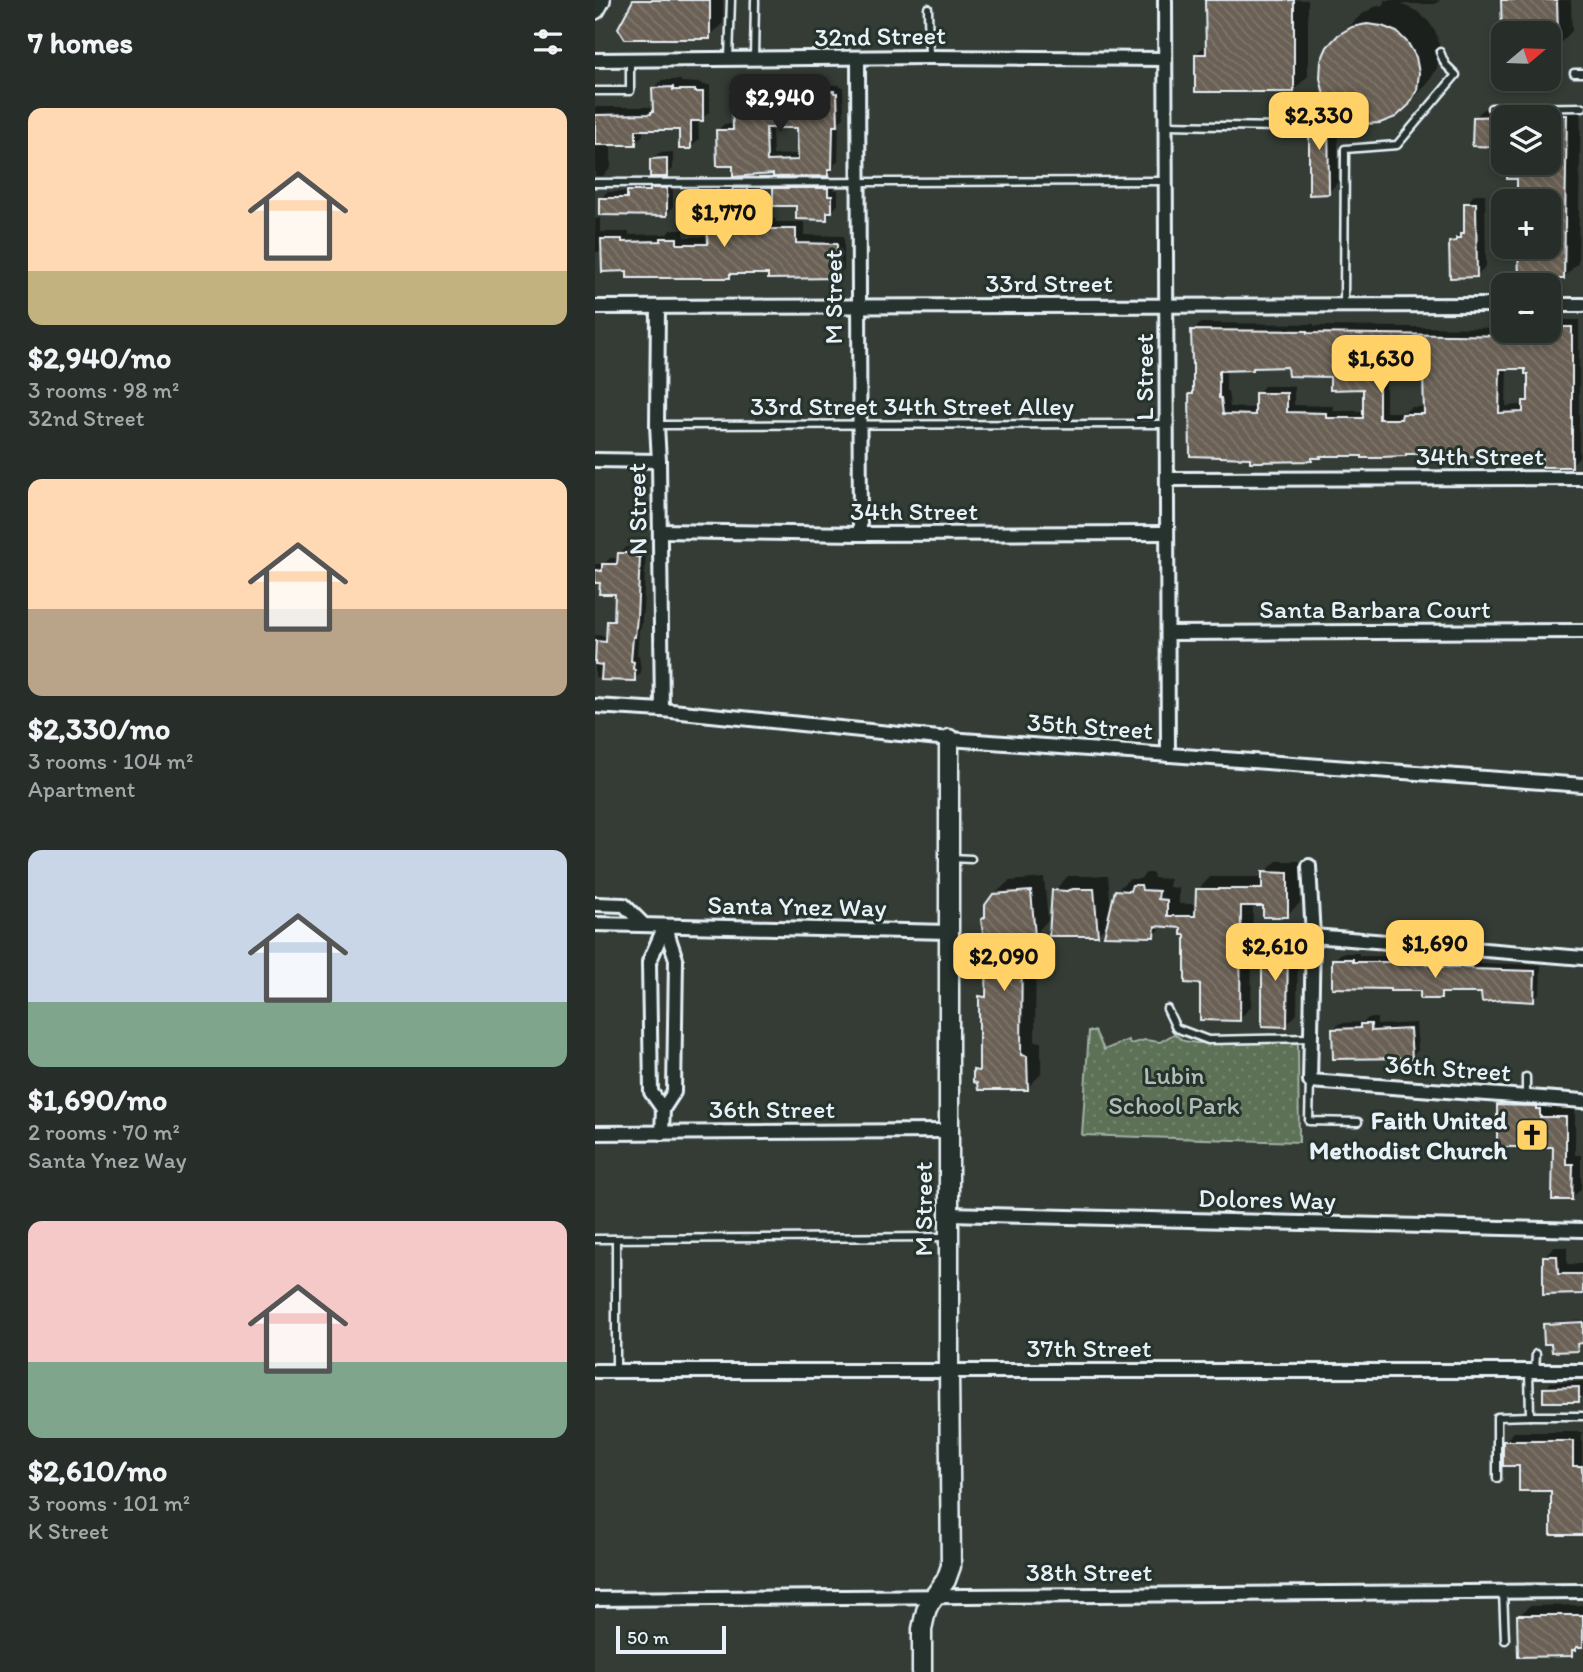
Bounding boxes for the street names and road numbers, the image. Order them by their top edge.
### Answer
street label: 32nd Street [814,19,946,53]
street label: M Street [817,249,849,345]
street label: 33rd Street [985,267,1113,299]
street label: L Street [1128,333,1160,421]
street label: 33rd Street 34th Street Alley [750,390,1074,422]
street label: 34th Street [1416,440,1544,472]
street label: N Street [620,462,654,555]
street label: 34th Street [850,495,978,527]
street label: Santa Barbara Court [1259,593,1491,625]
street label: 35th Street [1026,706,1154,746]
street label: Santa Ynez Way [707,888,887,924]
street label: 36th Street [1384,1048,1512,1088]
street label: 36th Street [709,1093,835,1125]
street label: M Street [907,1161,939,1257]
street label: Dolores Way [1198,1182,1336,1216]
street label: 37th Street [1026,1332,1152,1364]
street label: 38th Street [1026,1556,1153,1588]

